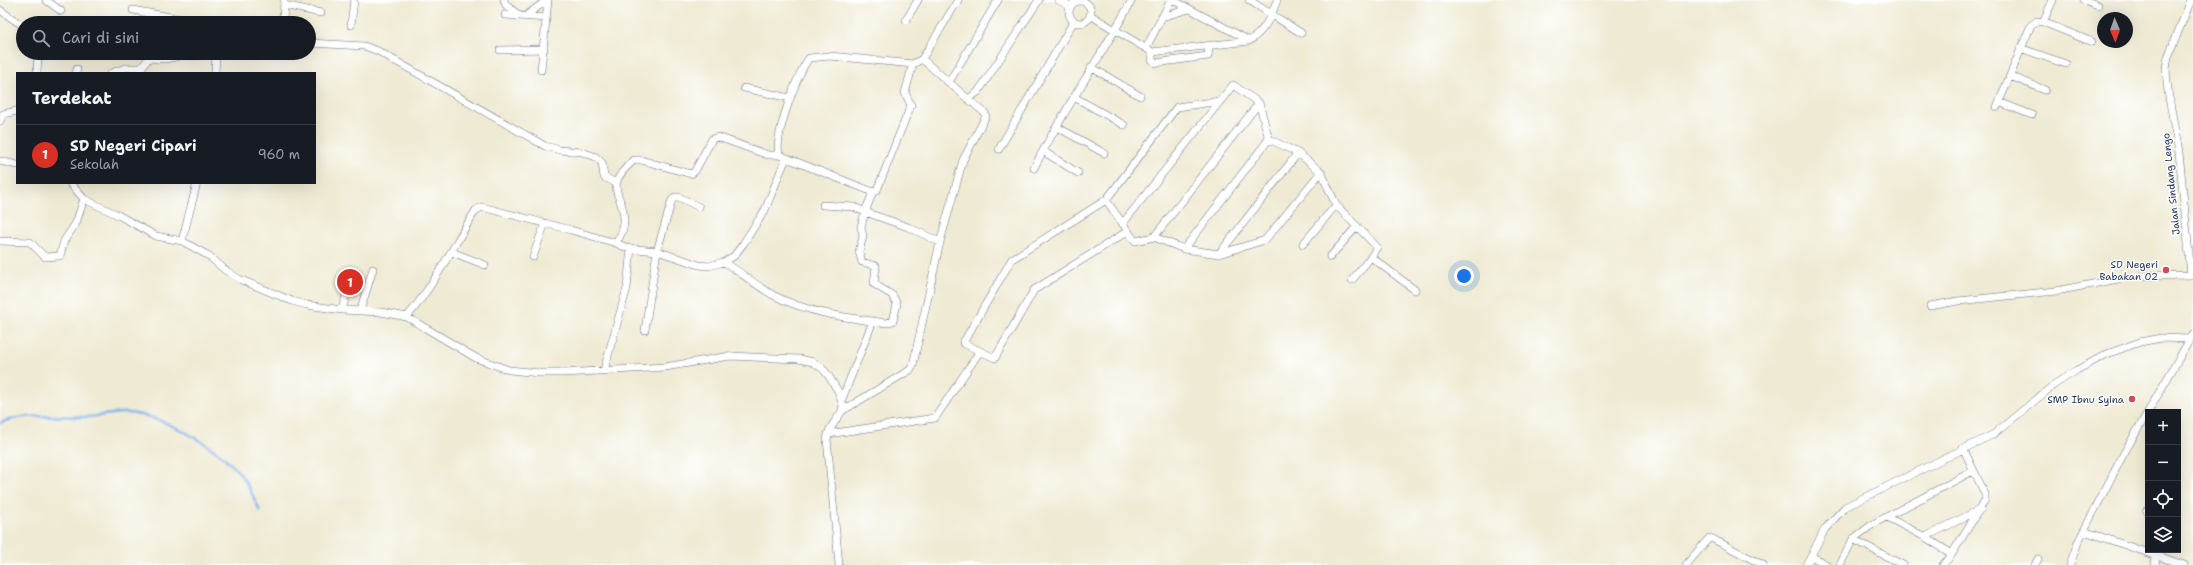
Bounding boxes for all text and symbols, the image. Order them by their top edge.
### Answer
north arrow [2097,12,2133,48]
search box [16,16,316,60]
icon: search [30,27,52,49]
text: Cari di sini [62,28,139,48]
text: Terdekat [32,87,112,109]
street label: Jalan Sindang Lengo [2159,132,2183,236]
text: SD Negeri Cipari [70,136,197,156]
text: 1 [42,146,48,163]
text: 960 m [258,146,300,163]
text: Sekolah [70,156,119,173]
place label: SD Negeri Babakan 02 [2099,258,2158,283]
marker: SD Negeri Babakan 02 [2161,265,2171,275]
your location [1454,266,1474,286]
pin: 1 [337,267,363,297]
place label: SMP Ibnu Syina [2047,393,2125,406]
marker: SMP Ibnu Syina [2127,394,2137,404]
map controls [2145,409,2181,553]
button: + [2145,409,2181,445]
button: − [2145,445,2181,481]
button: locate [2145,481,2181,517]
button: layers [2145,517,2181,553]

